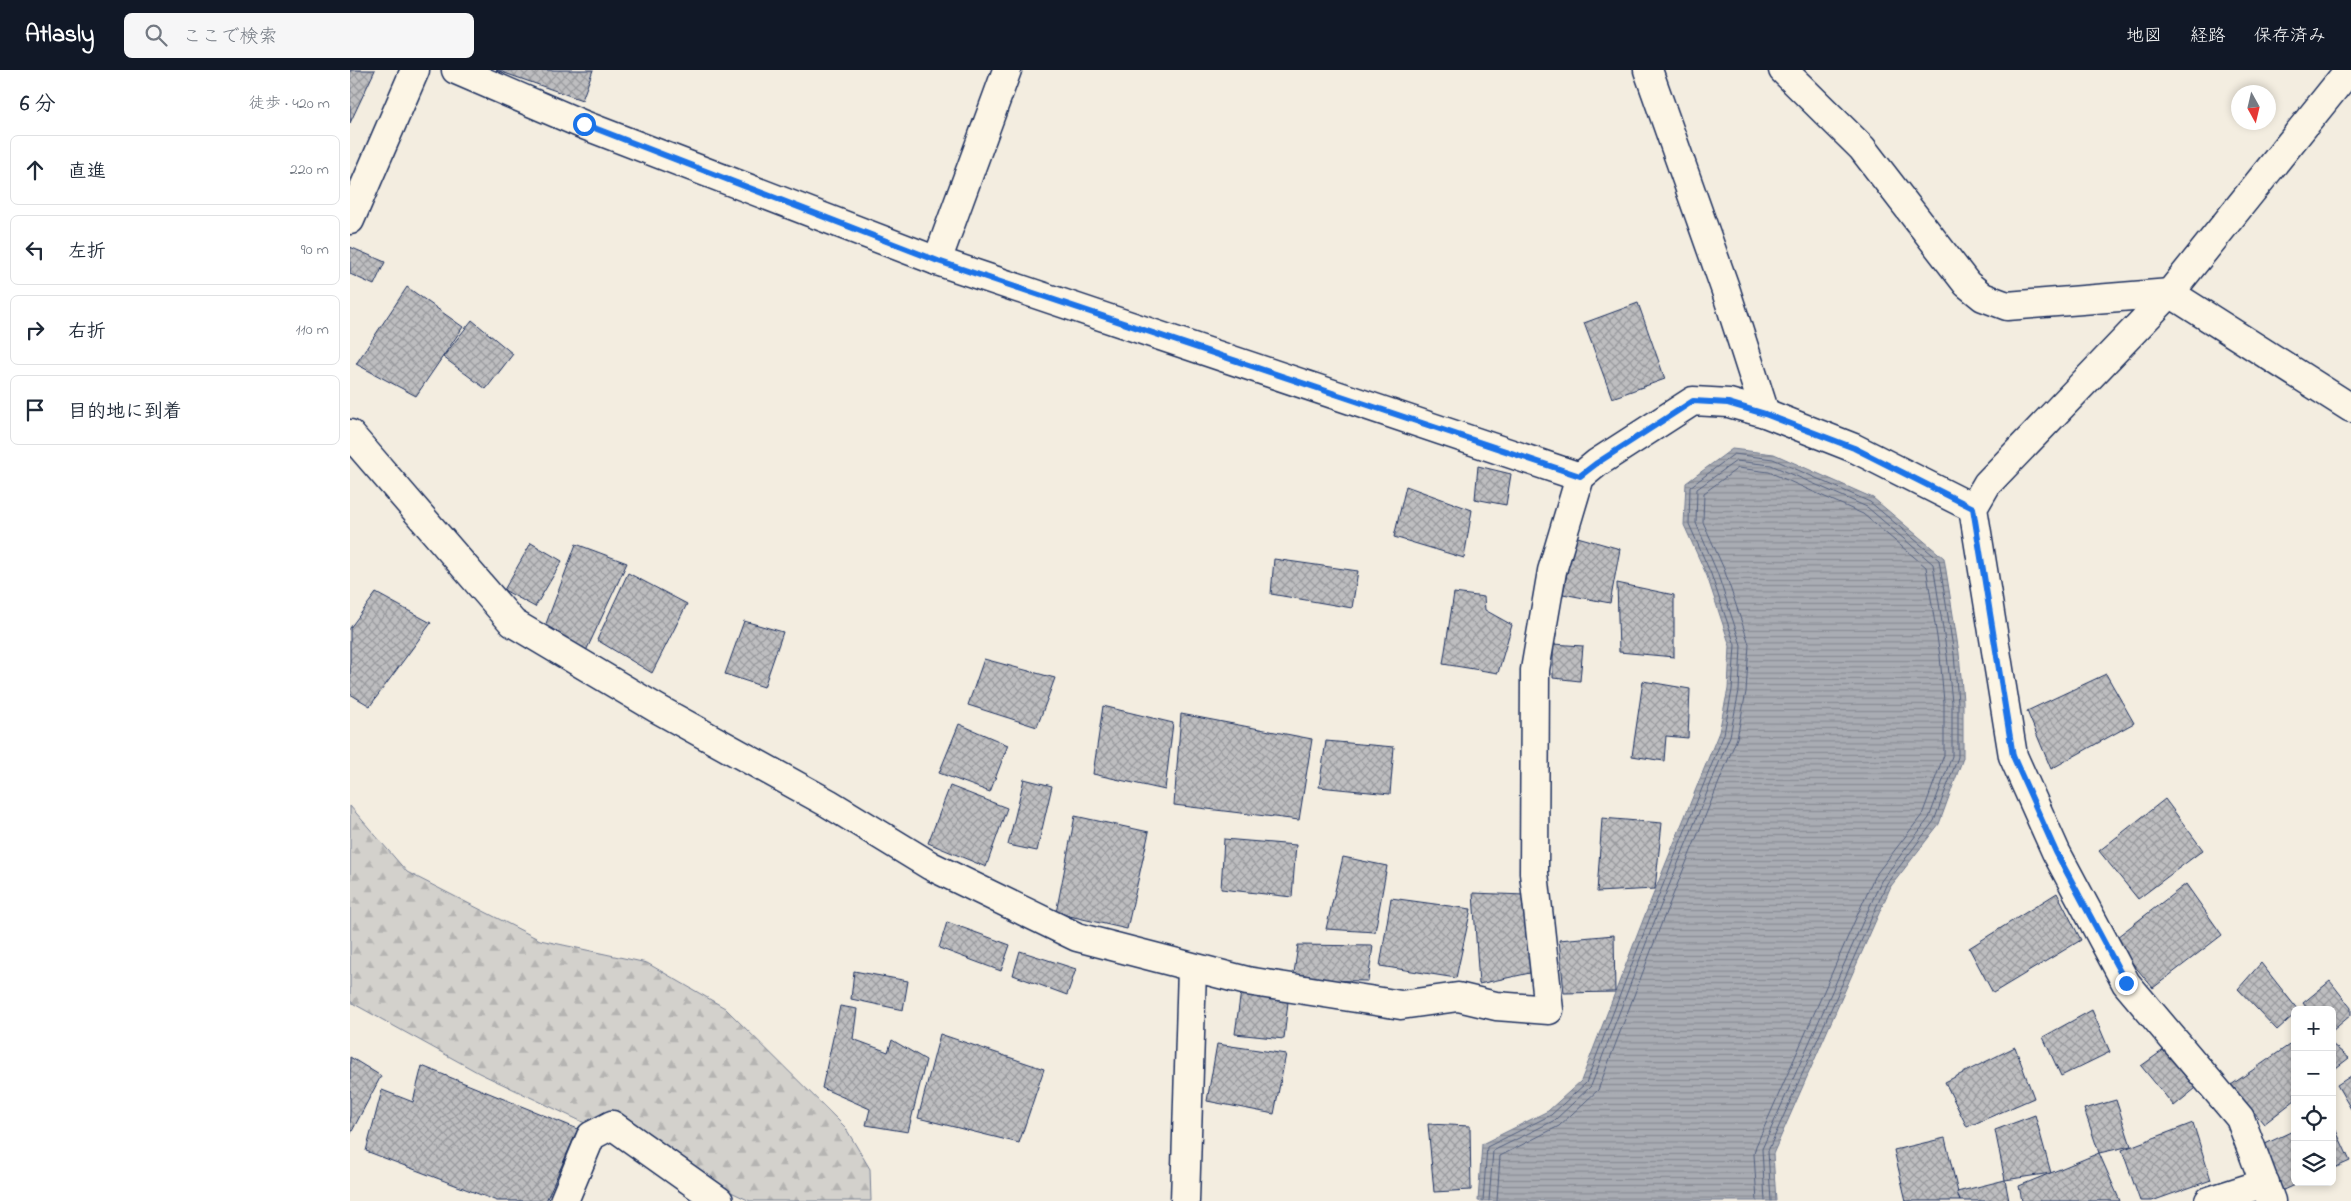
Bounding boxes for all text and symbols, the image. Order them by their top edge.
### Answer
search box [124,13,474,58]
text: Atlasly [25,18,94,53]
icon: search [142,21,170,49]
text: ここで検索 [182,24,277,51]
text: 地図 [2126,24,2162,50]
text: 経路 [2190,24,2226,50]
text: 保存済み [2254,24,2326,50]
north arrow [2231,85,2276,130]
text: 6 分 [20,90,56,120]
text: 徒歩 · 420 m [249,92,330,116]
route start [573,113,596,136]
icon: ahead [21,156,49,184]
text: 220 m [290,158,329,182]
text: 直進 [68,159,106,186]
icon: left [21,236,49,264]
text: 90 m [301,238,329,262]
text: 左折 [68,239,106,266]
icon: right [21,316,49,344]
text: 110 m [295,318,329,342]
text: 右折 [68,319,106,346]
icon: arrive [21,396,49,424]
text: 目的地に到着 [68,399,182,426]
route end [2115,972,2138,995]
map controls [2291,1006,2336,1186]
button: + [2291,1006,2336,1051]
button: − [2291,1051,2336,1096]
button: locate [2291,1096,2336,1141]
button: layers [2291,1141,2336,1186]

